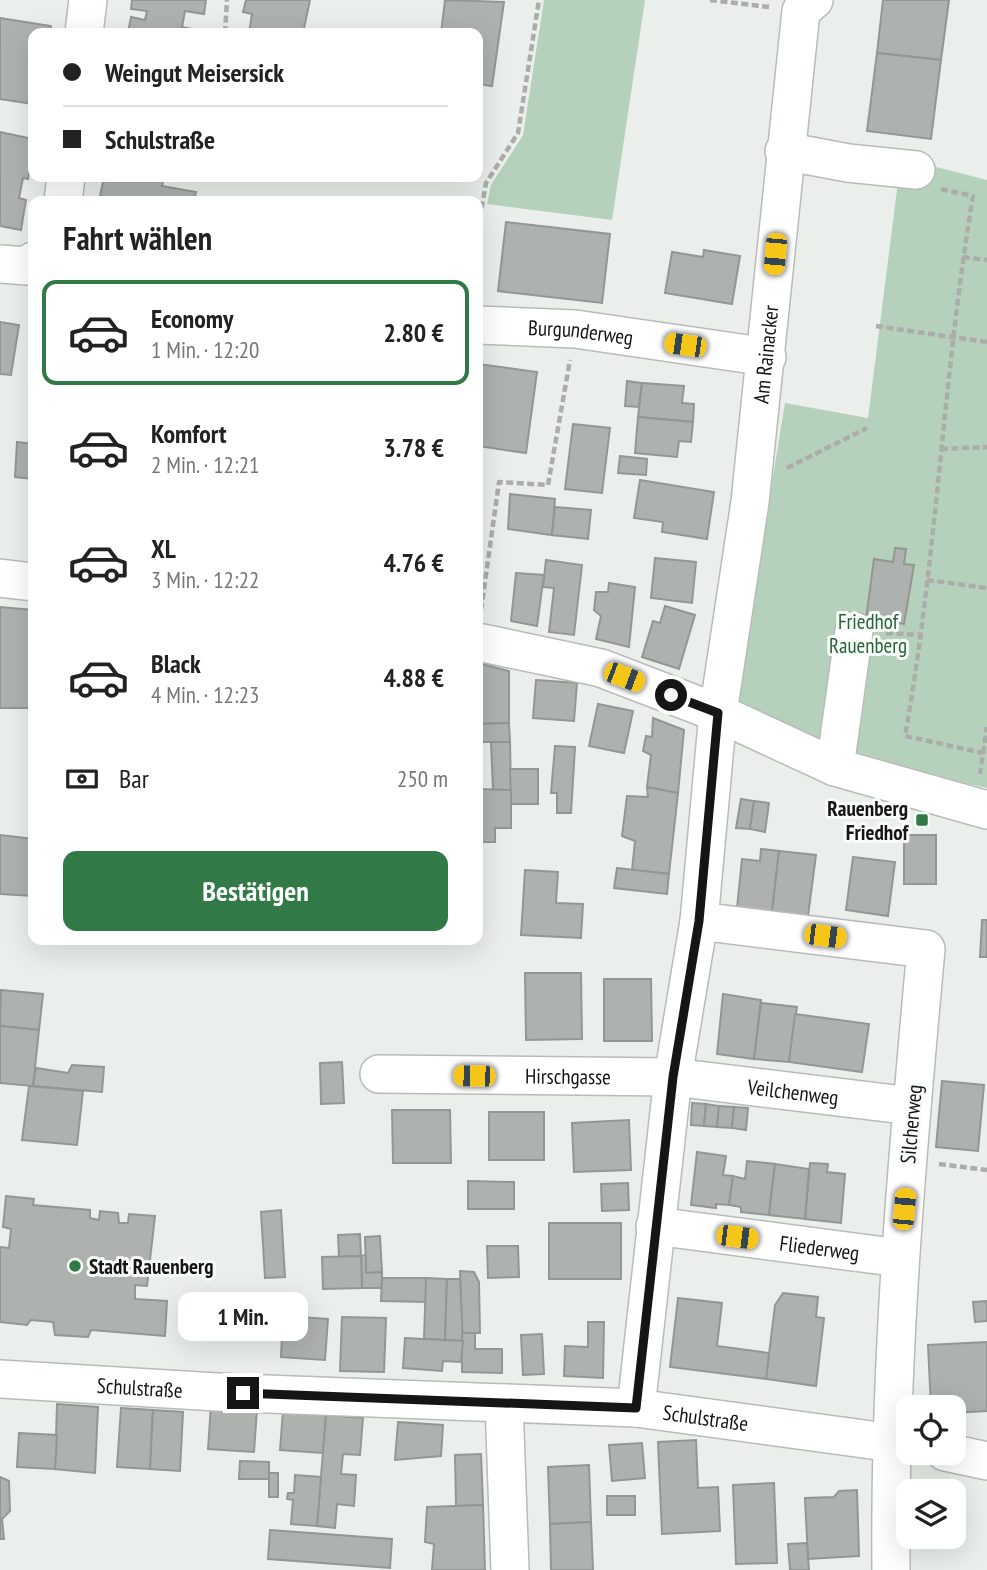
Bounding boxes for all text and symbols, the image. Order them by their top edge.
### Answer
text: Weingut Meisersick [105,56,284,89]
text: Schulstraße [105,123,215,156]
text: Fahrt wählen [63,217,212,259]
car [763,232,788,276]
icon: car [67,301,130,364]
text: Economy [151,302,233,335]
street label: Am Rainacker [747,304,784,405]
street label: Burgunderweg [528,314,635,351]
text: 2.80 € [383,316,444,349]
car [663,332,708,358]
text: 1 Min. · 12:20 [151,335,259,364]
icon: car [67,416,130,479]
text: Komfort [151,417,227,450]
text: 3.78 € [383,431,444,464]
text: 2 Min. · 12:21 [151,450,259,479]
icon: car [67,531,130,594]
text: XL [151,532,176,565]
text: 4.76 € [383,546,444,579]
text: 3 Min. · 12:22 [151,565,259,594]
park label: Friedhof Rauenberg [829,608,907,659]
icon: car [67,646,130,709]
text: Black [151,647,201,680]
car [601,660,648,694]
text: 4.88 € [383,661,444,694]
route start [655,679,687,711]
text: 4 Min. · 12:23 [151,680,259,709]
icon: cash [63,760,101,798]
text: Bar [119,762,149,795]
text: 250 m [397,764,448,793]
place label: Rauenberg Friedhof [827,795,909,846]
marker: Rauenberg Friedhof [914,812,930,828]
button: Bestätigen [63,851,448,931]
car [803,923,848,949]
street label: Hirschgasse [525,1062,611,1090]
car [453,1065,496,1087]
street label: Veilchenweg [745,1073,840,1110]
street label: Silcherweg [894,1083,928,1165]
car [892,1187,917,1231]
car [715,1224,760,1250]
street label: Fliederweg [778,1229,861,1266]
place label: Stadt Rauenberg [89,1253,214,1280]
marker: Stadt Rauenberg [67,1258,83,1274]
callout: 1 Min. [178,1292,308,1340]
text: 1 Min. [217,1302,269,1331]
street label: Schulstraße [96,1371,183,1403]
route end [227,1377,259,1409]
map controls [896,1395,966,1549]
button: locate [896,1395,966,1465]
street label: Schulstraße [661,1398,750,1437]
button: layers [896,1479,966,1549]

